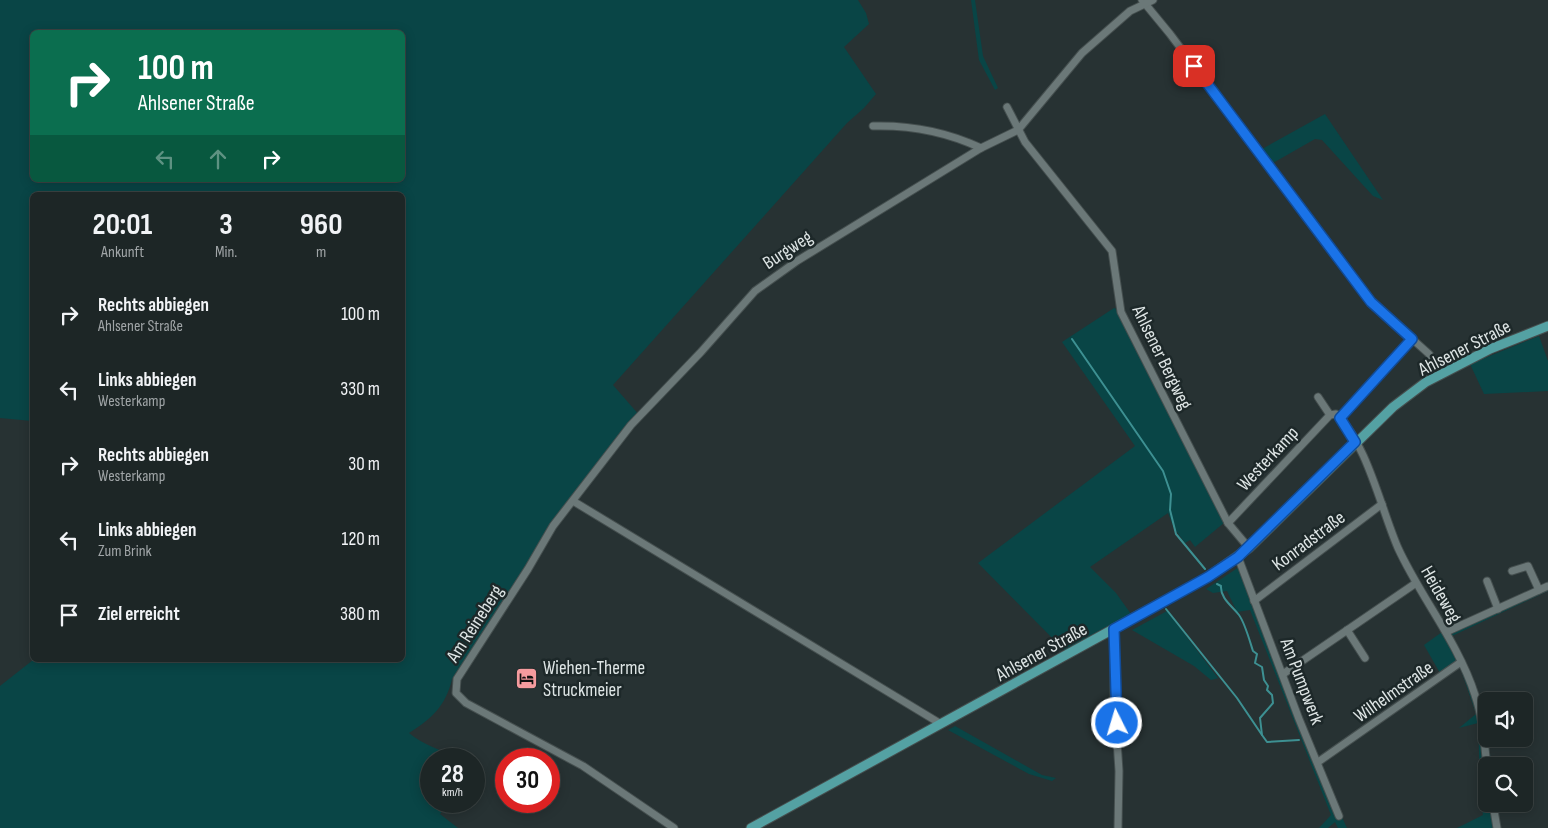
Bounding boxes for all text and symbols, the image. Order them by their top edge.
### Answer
pin [1173,45,1215,87]
text: 100 m [138,47,214,90]
icon: right [55,50,120,115]
icon: arrive [1180,52,1208,80]
text: Ahlsener Straße [138,90,255,117]
icon: left [151,145,179,173]
icon: ahead [204,145,232,173]
icon: right [257,145,285,173]
text: 20:01 [93,207,152,243]
text: 3 [219,207,233,243]
text: 960 [300,207,342,243]
street label: Burgweg [759,226,817,275]
text: Ankunft [101,243,144,262]
text: Min. [215,243,237,262]
text: m [316,243,326,262]
text: Rechts abbiegen [98,294,209,317]
icon: right [55,301,83,329]
street label: Ahlsener Bergweg [1126,301,1197,414]
text: 100 m [341,303,380,326]
street label: Ahlsener Straße [1414,315,1515,382]
text: Ahlsener Straße [98,317,183,336]
text: Links abbiegen [98,369,196,392]
icon: left [55,376,83,404]
text: 330 m [340,378,380,401]
text: Westerkamp [98,392,165,411]
street label: Westerkamp [1232,422,1304,496]
text: Rechts abbiegen [98,444,209,467]
icon: right [55,451,83,479]
text: 30 m [348,453,380,476]
text: Westerkamp [98,467,165,486]
street label: Konradstraße [1268,506,1350,576]
text: Links abbiegen [98,519,196,542]
icon: left [55,526,83,554]
text: 120 m [342,528,380,551]
text: Zum Brink [98,542,152,561]
street label: Heideweg [1415,562,1466,628]
street label: Am Reineberg [441,581,509,668]
icon: arrive [55,601,83,629]
text: Ziel erreicht [98,603,180,626]
text: 380 m [340,603,380,626]
street label: Ahlsener Straße [991,618,1091,687]
street label: Am Pumpwerk [1274,634,1329,729]
place label: Wiehen-Therme Struckmeier [543,657,645,702]
street label: Wilhelmstraße [1350,657,1438,728]
hotel icon: Wiehen-Therme Struckmeier [515,666,539,690]
map controls [1478,692,1533,812]
button: sound [1478,692,1533,747]
position arrow [1090,696,1142,748]
speed limit sign: 30 [495,748,560,813]
button: search [1478,757,1533,812]
text: 28 [441,759,464,790]
text: km/h [442,785,463,800]

